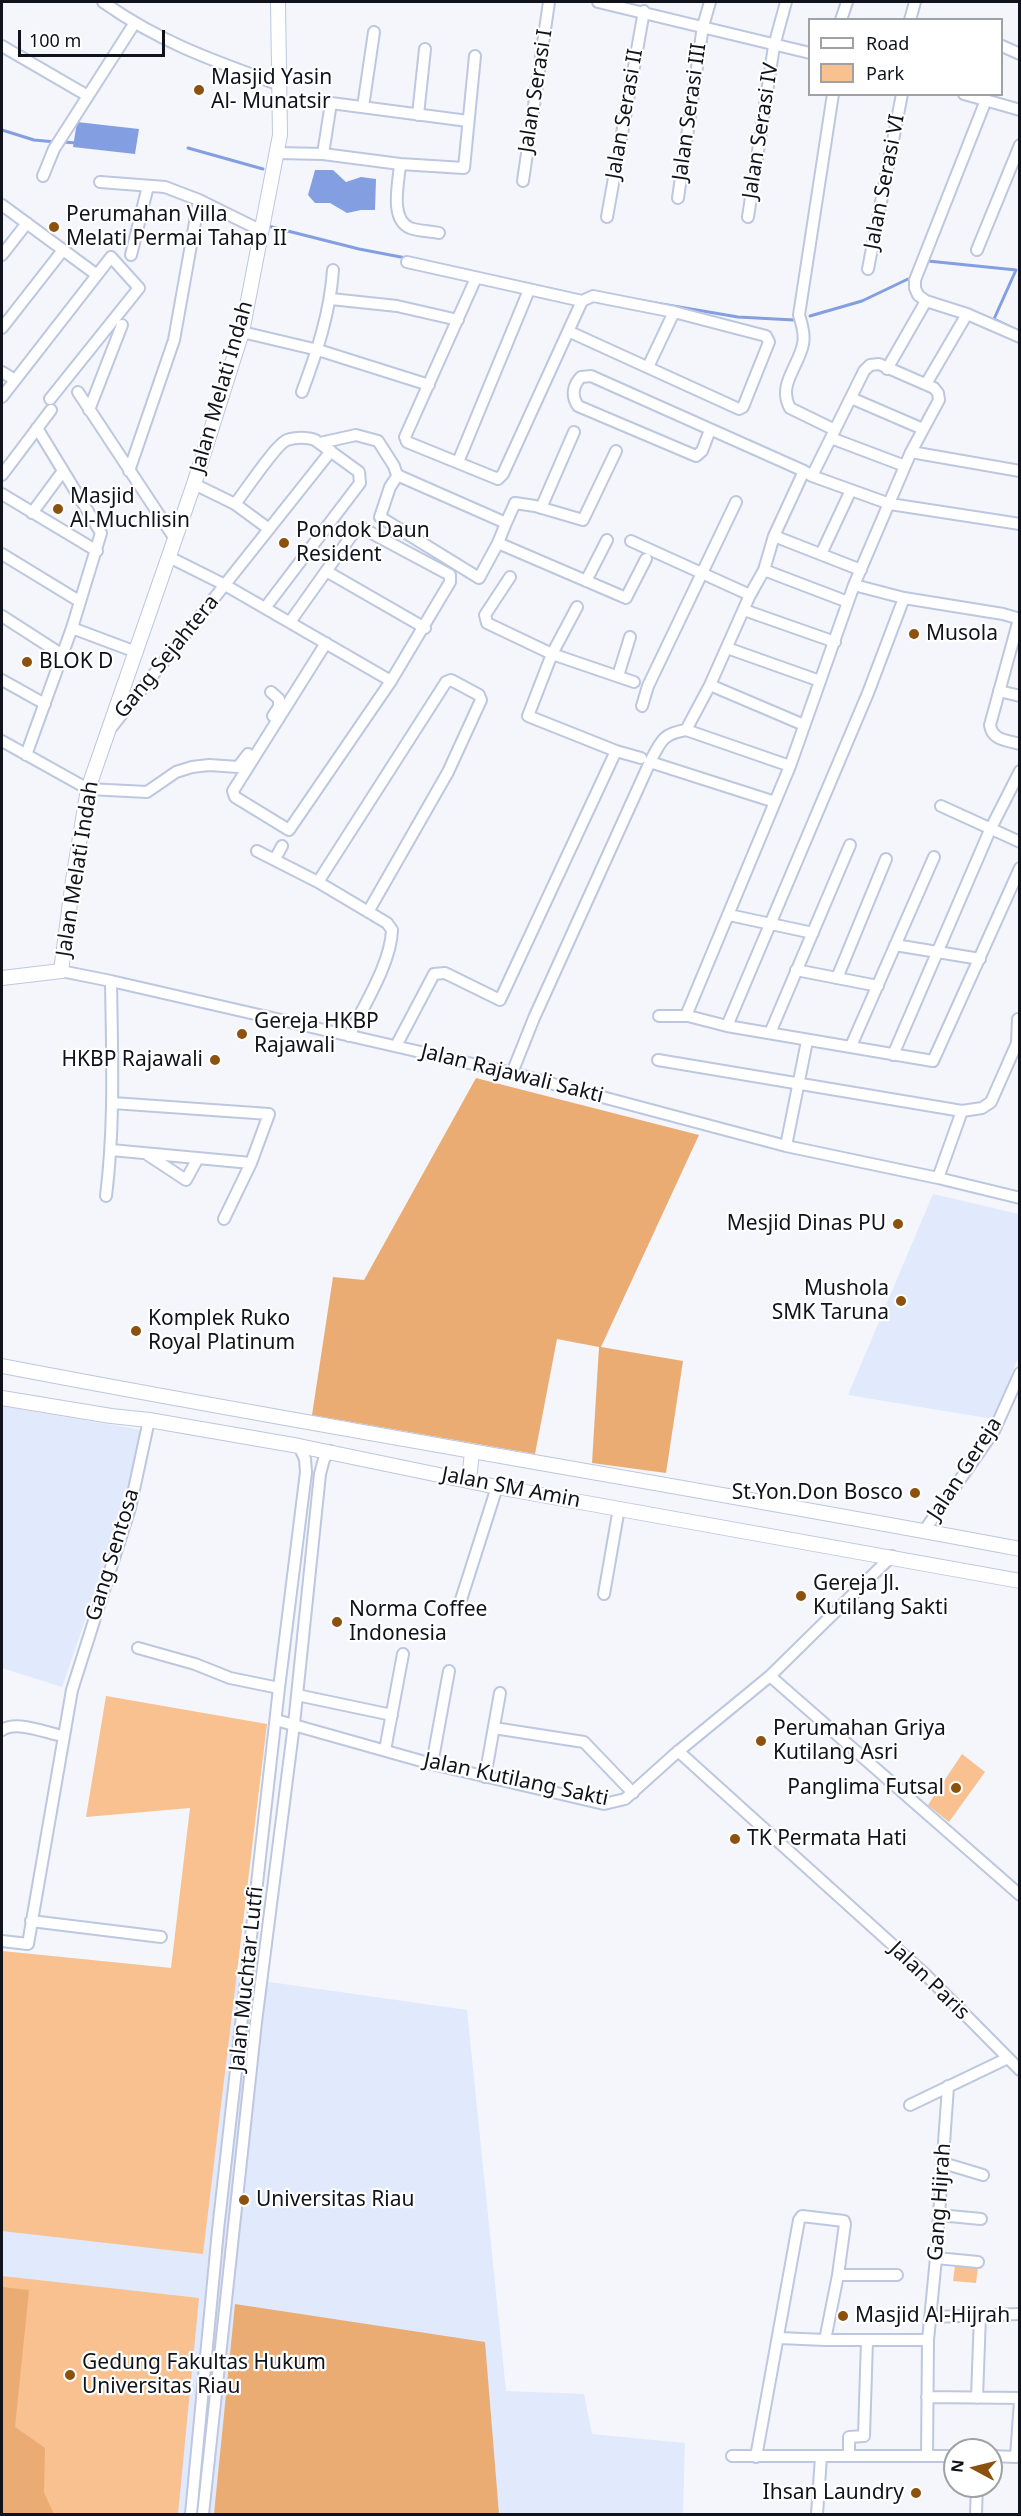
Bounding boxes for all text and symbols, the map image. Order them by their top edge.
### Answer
scale bar [21,18,168,56]
legend [808,18,1003,96]
street label: Jalan Serasi I [514,27,558,155]
text: 100 m [29,28,81,52]
text: Road [866,31,909,55]
street label: Jalan Serasi III [668,41,712,183]
street label: Jalan Serasi II [601,47,649,181]
street label: Jalan Serasi IV [738,61,784,201]
text: Park [866,61,904,85]
place label: Masjid Yasin Al- Munatsir [211,65,332,115]
marker: Masjid Yasin Al- Munatsir [192,83,206,97]
street label: Jalan Serasi VI [860,112,910,252]
place label: Perumahan Villa Melati Permai Tahap II [66,202,287,252]
marker: Perumahan Villa Melati Permai Tahap II [47,220,61,234]
street label: Jalan Melati Indah [185,298,259,476]
place label: Masjid Al-Muchlisin [70,484,190,534]
marker: Masjid Al-Muchlisin [51,502,65,516]
place label: Pondok Daun Resident [296,518,430,568]
marker: Pondok Daun Resident [277,536,291,550]
street label: Gang Sejahtera [110,590,224,724]
place label: Musola [926,621,998,647]
marker: Musola [907,627,921,641]
place label: BLOK D [39,649,113,675]
marker: BLOK D [20,655,34,669]
street label: Jalan Melati Indah [52,779,104,959]
place label: Gereja HKBP Rajawali [254,1009,379,1059]
marker: Gereja HKBP Rajawali [235,1027,249,1041]
street label: Jalan Rajawali Sakti [418,1039,606,1109]
place label: HKBP Rajawali [61,1047,203,1073]
marker: HKBP Rajawali [208,1053,222,1067]
place label: Mesjid Dinas PU [727,1211,886,1237]
marker: Mesjid Dinas PU [891,1217,905,1231]
place label: Mushola SMK Taruna [772,1276,889,1326]
marker: Mushola SMK Taruna [894,1294,908,1308]
place label: Komplek Ruko Royal Platinum [148,1306,295,1356]
marker: Komplek Ruko Royal Platinum [129,1324,143,1338]
street label: Jalan Gereja [922,1413,1008,1525]
street label: Jalan SM Amin [440,1462,582,1514]
place label: St.Yon.Don Bosco [732,1480,903,1506]
street label: Gang Sentosa [81,1486,145,1624]
marker: St.Yon.Don Bosco [908,1486,922,1500]
place label: Gereja Jl. Kutilang Sakti [813,1571,948,1621]
marker: Gereja Jl. Kutilang Sakti [794,1589,808,1603]
place label: Norma Coffee Indonesia [349,1597,487,1647]
marker: Norma Coffee Indonesia [330,1615,344,1629]
place label: Perumahan Griya Kutilang Asri [773,1716,946,1766]
marker: Perumahan Griya Kutilang Asri [754,1734,768,1748]
street label: Jalan Kutilang Sakti [421,1748,611,1812]
place label: Panglima Futsal [787,1775,944,1801]
marker: Panglima Futsal [949,1781,963,1795]
place label: TK Permata Hati [747,1826,907,1852]
marker: TK Permata Hati [728,1832,742,1846]
street label: Jalan Muchtar Lutfi [225,1885,269,2073]
street label: Jalan Paris [884,1937,974,2025]
street label: Gang Hijrah [923,2142,957,2262]
place label: Universitas Riau [256,2187,415,2213]
marker: Universitas Riau [237,2193,251,2207]
place label: Masjid Al-Hijrah [855,2303,1010,2329]
marker: Masjid Al-Hijrah [836,2309,850,2323]
place label: Gedung Fakultas Hukum Universitas Riau [82,2350,326,2400]
marker: Gedung Fakultas Hukum Universitas Riau [63,2368,77,2382]
north arrow [943,2438,1003,2498]
text: N [945,2458,969,2474]
place label: Ihsan Laundry [763,2480,904,2506]
marker: Ihsan Laundry [909,2486,923,2500]

